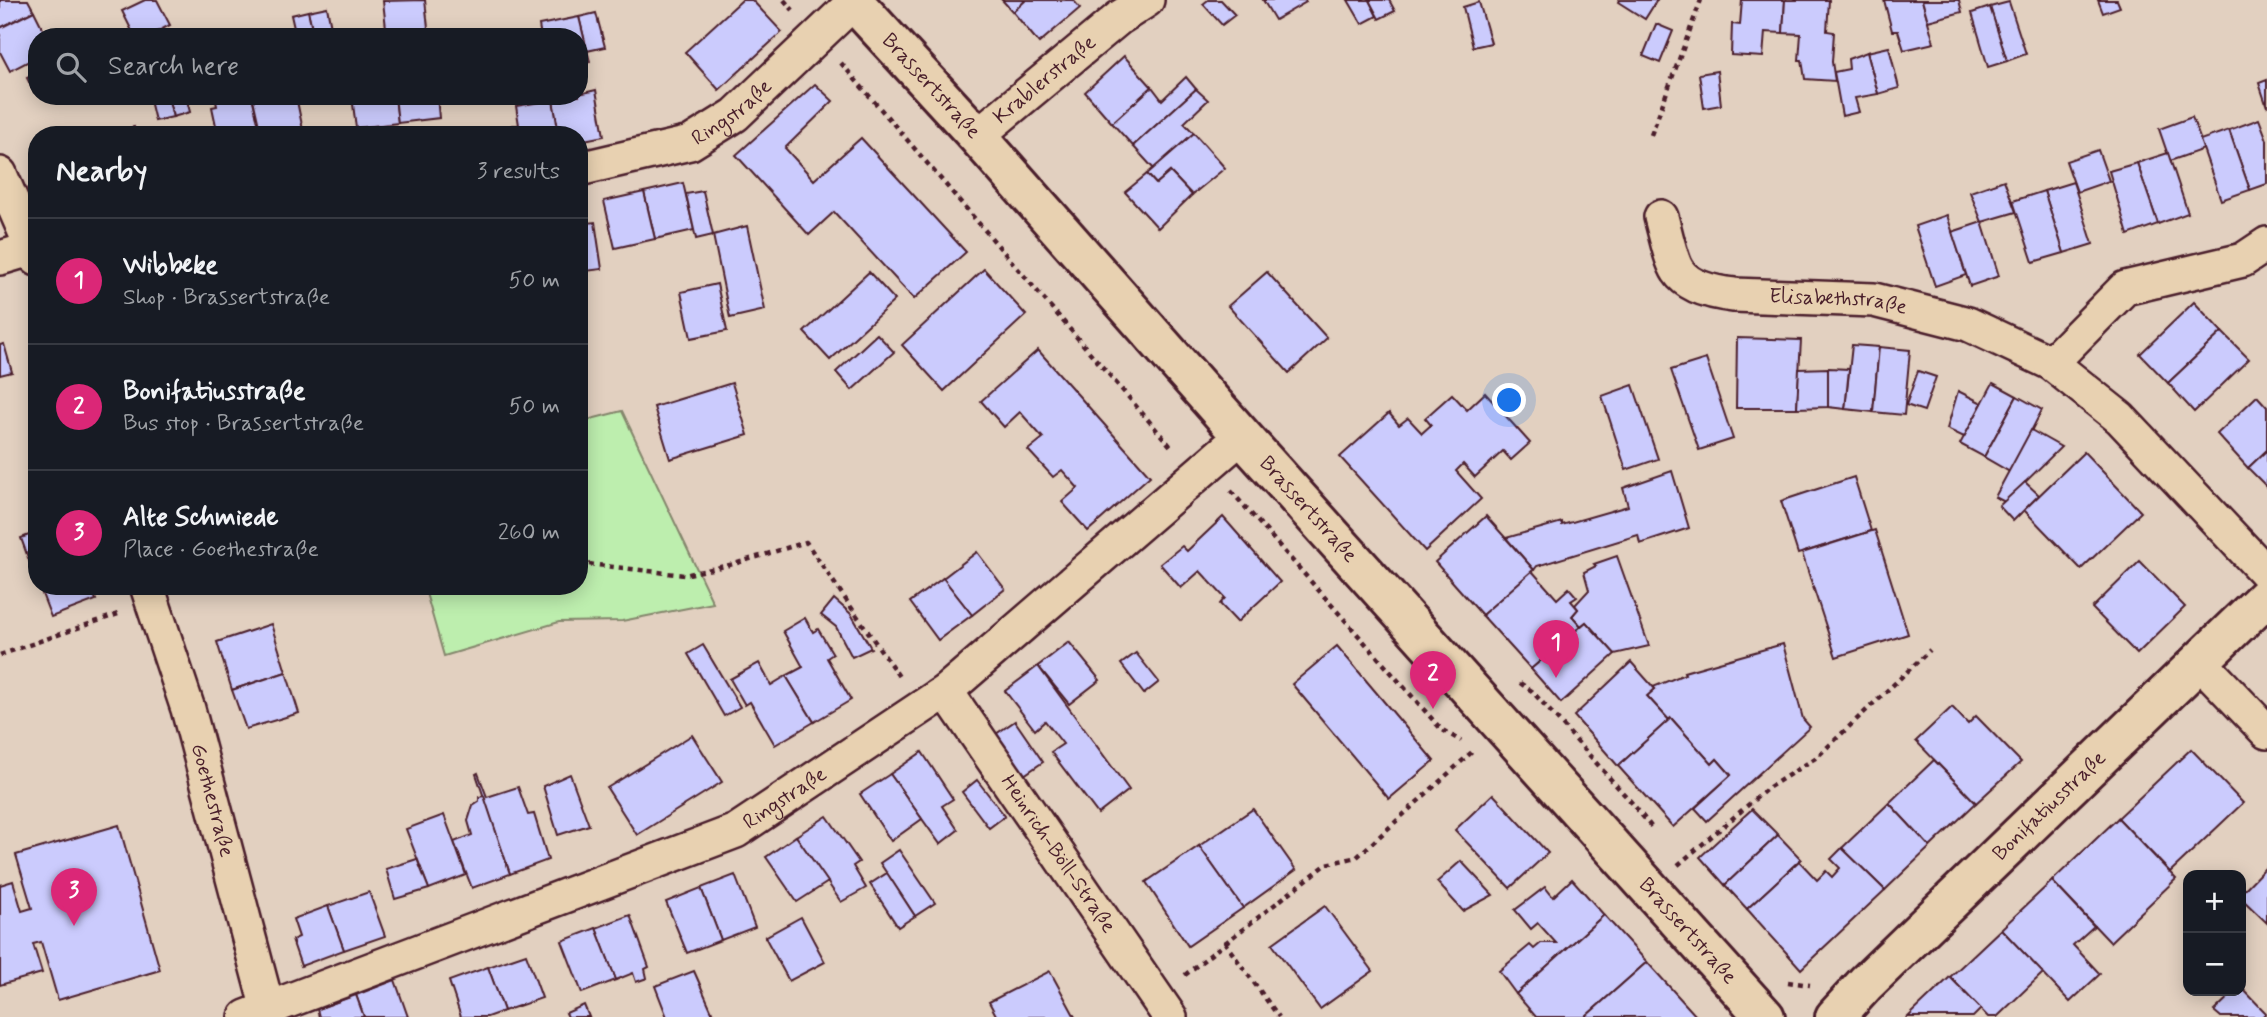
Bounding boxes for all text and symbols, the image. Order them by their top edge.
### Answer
street label: Brassertstraße [875,27,987,145]
search box [28,28,588,105]
street label: Krablerstraße [987,29,1102,131]
icon: search [52,48,90,86]
text: Search here [108,50,239,84]
street label: Ringstraße [686,73,778,153]
text: Nearby [56,152,147,191]
text: 3 results [477,157,560,187]
text: Wibbeke [123,249,218,283]
text: 1 [74,266,84,296]
text: 50 m [509,266,560,296]
street label: Elisabethstraße [1769,282,1910,322]
text: Shop · Brassertstraße [123,283,330,313]
text: Bonifatiusstraße [123,375,306,409]
your location [1492,383,1526,417]
text: 2 [73,392,85,422]
text: 50 m [509,392,560,422]
text: Bus stop · Brassertstraße [123,409,364,439]
street label: Brassertstraße [1253,450,1364,569]
text: Alte Schmiede [123,501,279,535]
text: 3 [74,518,84,548]
text: 260 m [498,518,560,548]
text: Place · Goethestraße [123,535,319,565]
pin: 1 [1533,620,1579,678]
pin: 2 [1410,651,1456,709]
street label: Goethestraße [184,740,241,860]
street label: Bonifatiusstraße [1987,745,2112,867]
street label: Ringstraße [738,760,832,836]
street label: Heinrich-Böll-Straße [994,769,1122,939]
pin: 3 [51,868,97,926]
map controls [2183,870,2246,996]
button: + [2183,870,2246,933]
street label: Brassertstraße [1632,872,1743,990]
button: − [2183,933,2246,996]

